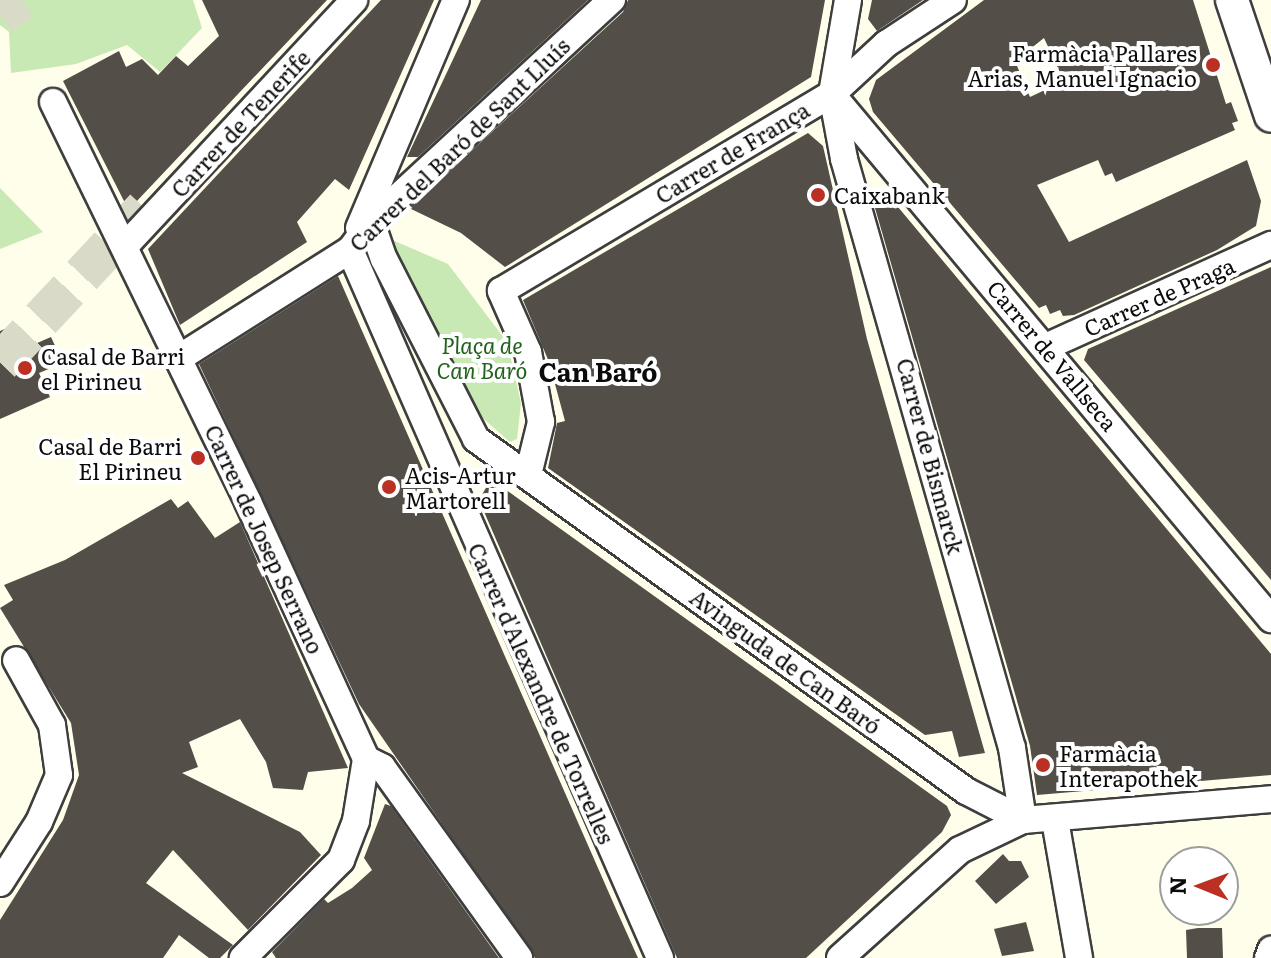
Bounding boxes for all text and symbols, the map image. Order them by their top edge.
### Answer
street label: Carrer del Baró de Sant Lluís [343,32,575,256]
place label: Farmàcia Pallares Arias, Manuel Ignacio [967,39,1197,90]
street label: Carrer de Tenerife [165,44,315,202]
marker: Farmàcia Pallares Arias, Manuel Ignacio [1204,56,1222,74]
street label: Carrer de França [650,96,814,208]
place label: Caixabank [834,182,945,208]
marker: Caixabank [809,186,827,204]
street label: Carrer de Praga [1080,251,1238,341]
street label: Carrer de Vallseca [982,275,1124,435]
park label: Plaça de Can Baró [437,331,527,382]
place label: Casal de Barri el Pirineu [41,342,185,394]
district label: Can Baró [539,355,657,387]
street label: Carrer de Bismarck [892,355,970,557]
marker: Casal de Barri el Pirineu [16,359,34,377]
street label: Carrer de Josep Serrano [200,420,330,658]
place label: Casal de Barri El Pirineu [38,432,182,484]
marker: Casal de Barri El Pirineu [189,449,207,467]
place label: Acis-Artur Martorell [405,461,516,512]
marker: Acis-Artur Martorell [380,478,398,496]
street label: Carrer d'Alexandre de Torrelles [464,539,620,847]
street label: Avinguda de Can Baró [686,583,886,739]
place label: Farmàcia Interapothek [1059,739,1198,790]
marker: Farmàcia Interapothek [1034,756,1052,774]
north arrow [1159,846,1239,926]
text: N [1160,876,1193,895]

